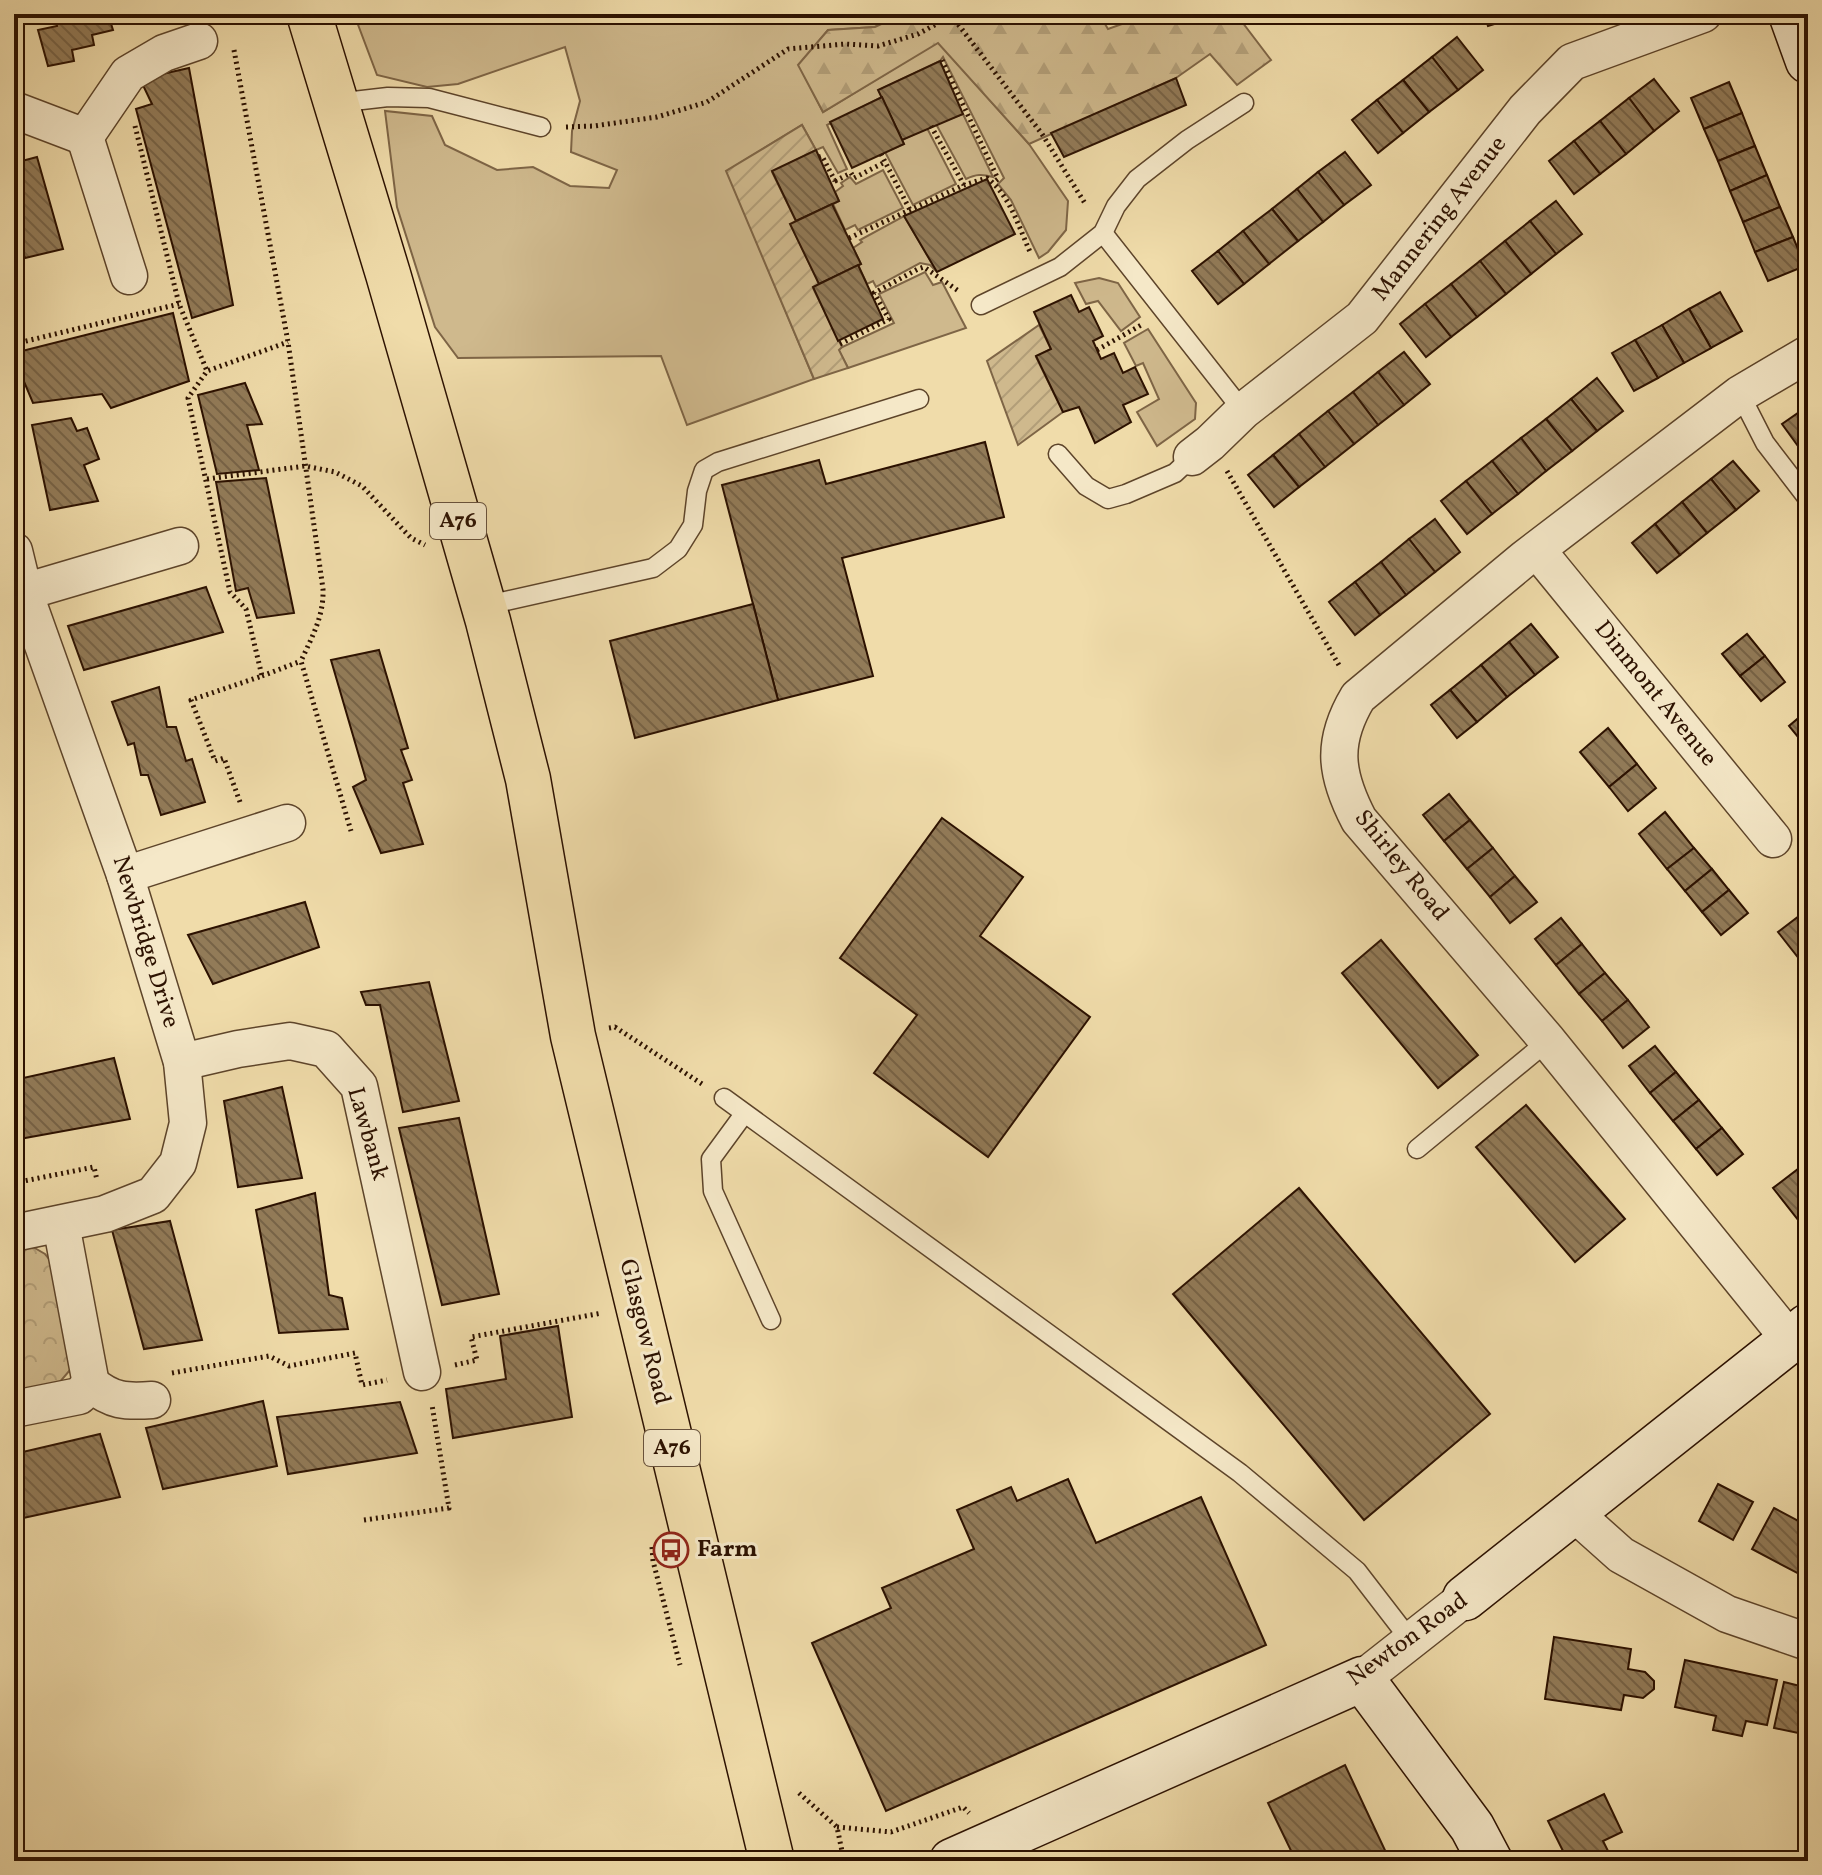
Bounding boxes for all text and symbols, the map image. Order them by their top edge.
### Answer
street label: Mannering Avenue [1365,129,1515,309]
road number: A76 [430,503,486,539]
street label: Dinmont Avenue [1585,614,1725,774]
street label: Shirley Road [1345,803,1457,929]
street label: Newbridge Drive [103,852,187,1032]
street label: Lawbank [337,1083,397,1185]
street label: Glasgow Road [610,1256,678,1408]
road number: A76 [644,1430,700,1466]
bus stop icon: Farm [652,1531,690,1569]
place label: Farm [697,1533,758,1567]
street label: Newton Road [1341,1585,1475,1695]

